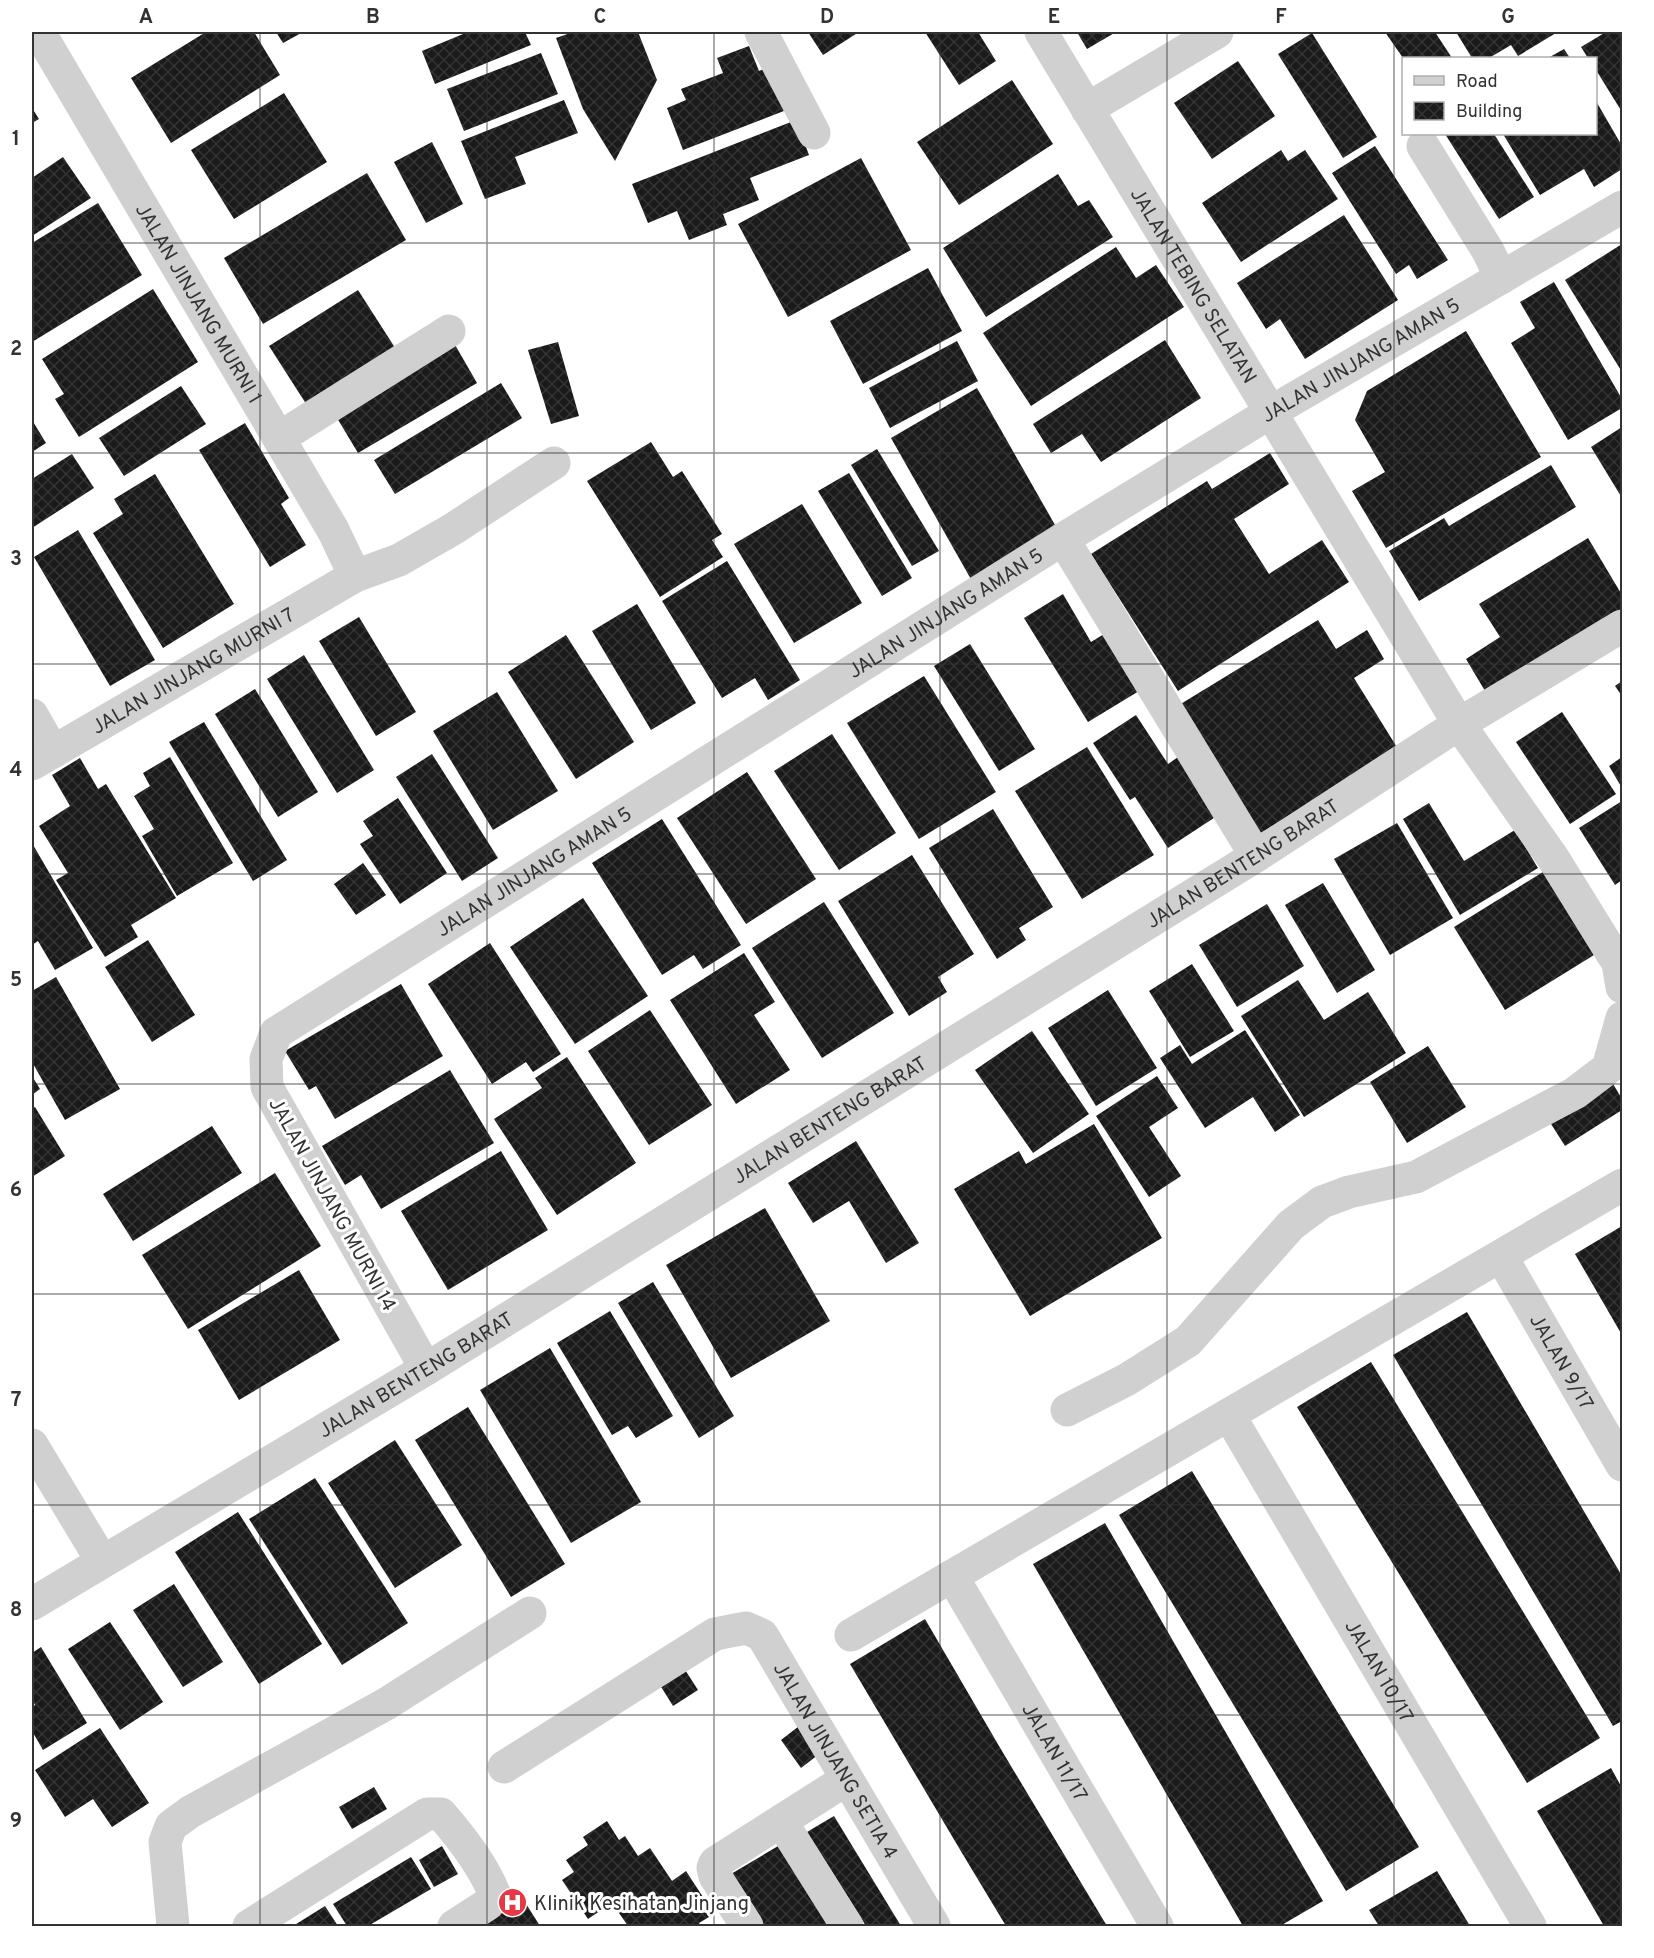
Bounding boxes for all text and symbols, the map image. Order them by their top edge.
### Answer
text: A [139,5,153,31]
text: B [366,5,380,31]
text: C [594,5,606,31]
text: D [820,5,834,31]
text: E [1048,5,1060,31]
text: F [1275,5,1287,31]
text: G [1501,5,1515,31]
legend [1402,57,1597,135]
text: Road [1456,71,1498,94]
text: Building [1456,101,1522,124]
text: 1 [12,127,20,153]
street label: JALAN TEBING SELATAN [1123,184,1261,389]
street label: JALAN JINJANG MURNI 1 [128,199,267,409]
street label: JALAN JINJANG AMAN 5 [1257,293,1466,430]
text: 2 [10,337,22,363]
street label: JALAN JINJANG AMAN 5 [844,543,1049,686]
text: 3 [10,547,22,573]
street label: JALAN JINJANG MURNI 7 [87,603,300,741]
text: 4 [10,758,22,784]
street label: JALAN BENTENG BARAT [1142,794,1345,936]
street label: JALAN JINJANG AMAN 5 [432,802,637,944]
text: 5 [10,968,22,994]
street label: JALAN BENTENG BARAT [729,1052,932,1191]
street label: JALAN JINJANG MURNI 14 [262,1094,401,1316]
text: 6 [10,1178,22,1204]
street label: JALAN BENTENG BARAT [314,1307,519,1445]
street label: JALAN 9/17 [1522,1310,1598,1415]
text: 7 [11,1388,21,1414]
text: 8 [10,1598,22,1624]
street label: JALAN 10/17 [1338,1616,1418,1728]
street label: JALAN JINJANG SETIA 4 [766,1658,903,1864]
street label: JALAN 11/17 [1014,1699,1092,1807]
text: 9 [10,1809,22,1835]
hospital icon: Klinik Kesihatan Jinjang [497,1887,529,1919]
place label: Klinik Kesihatan Jinjang [534,1892,749,1918]

